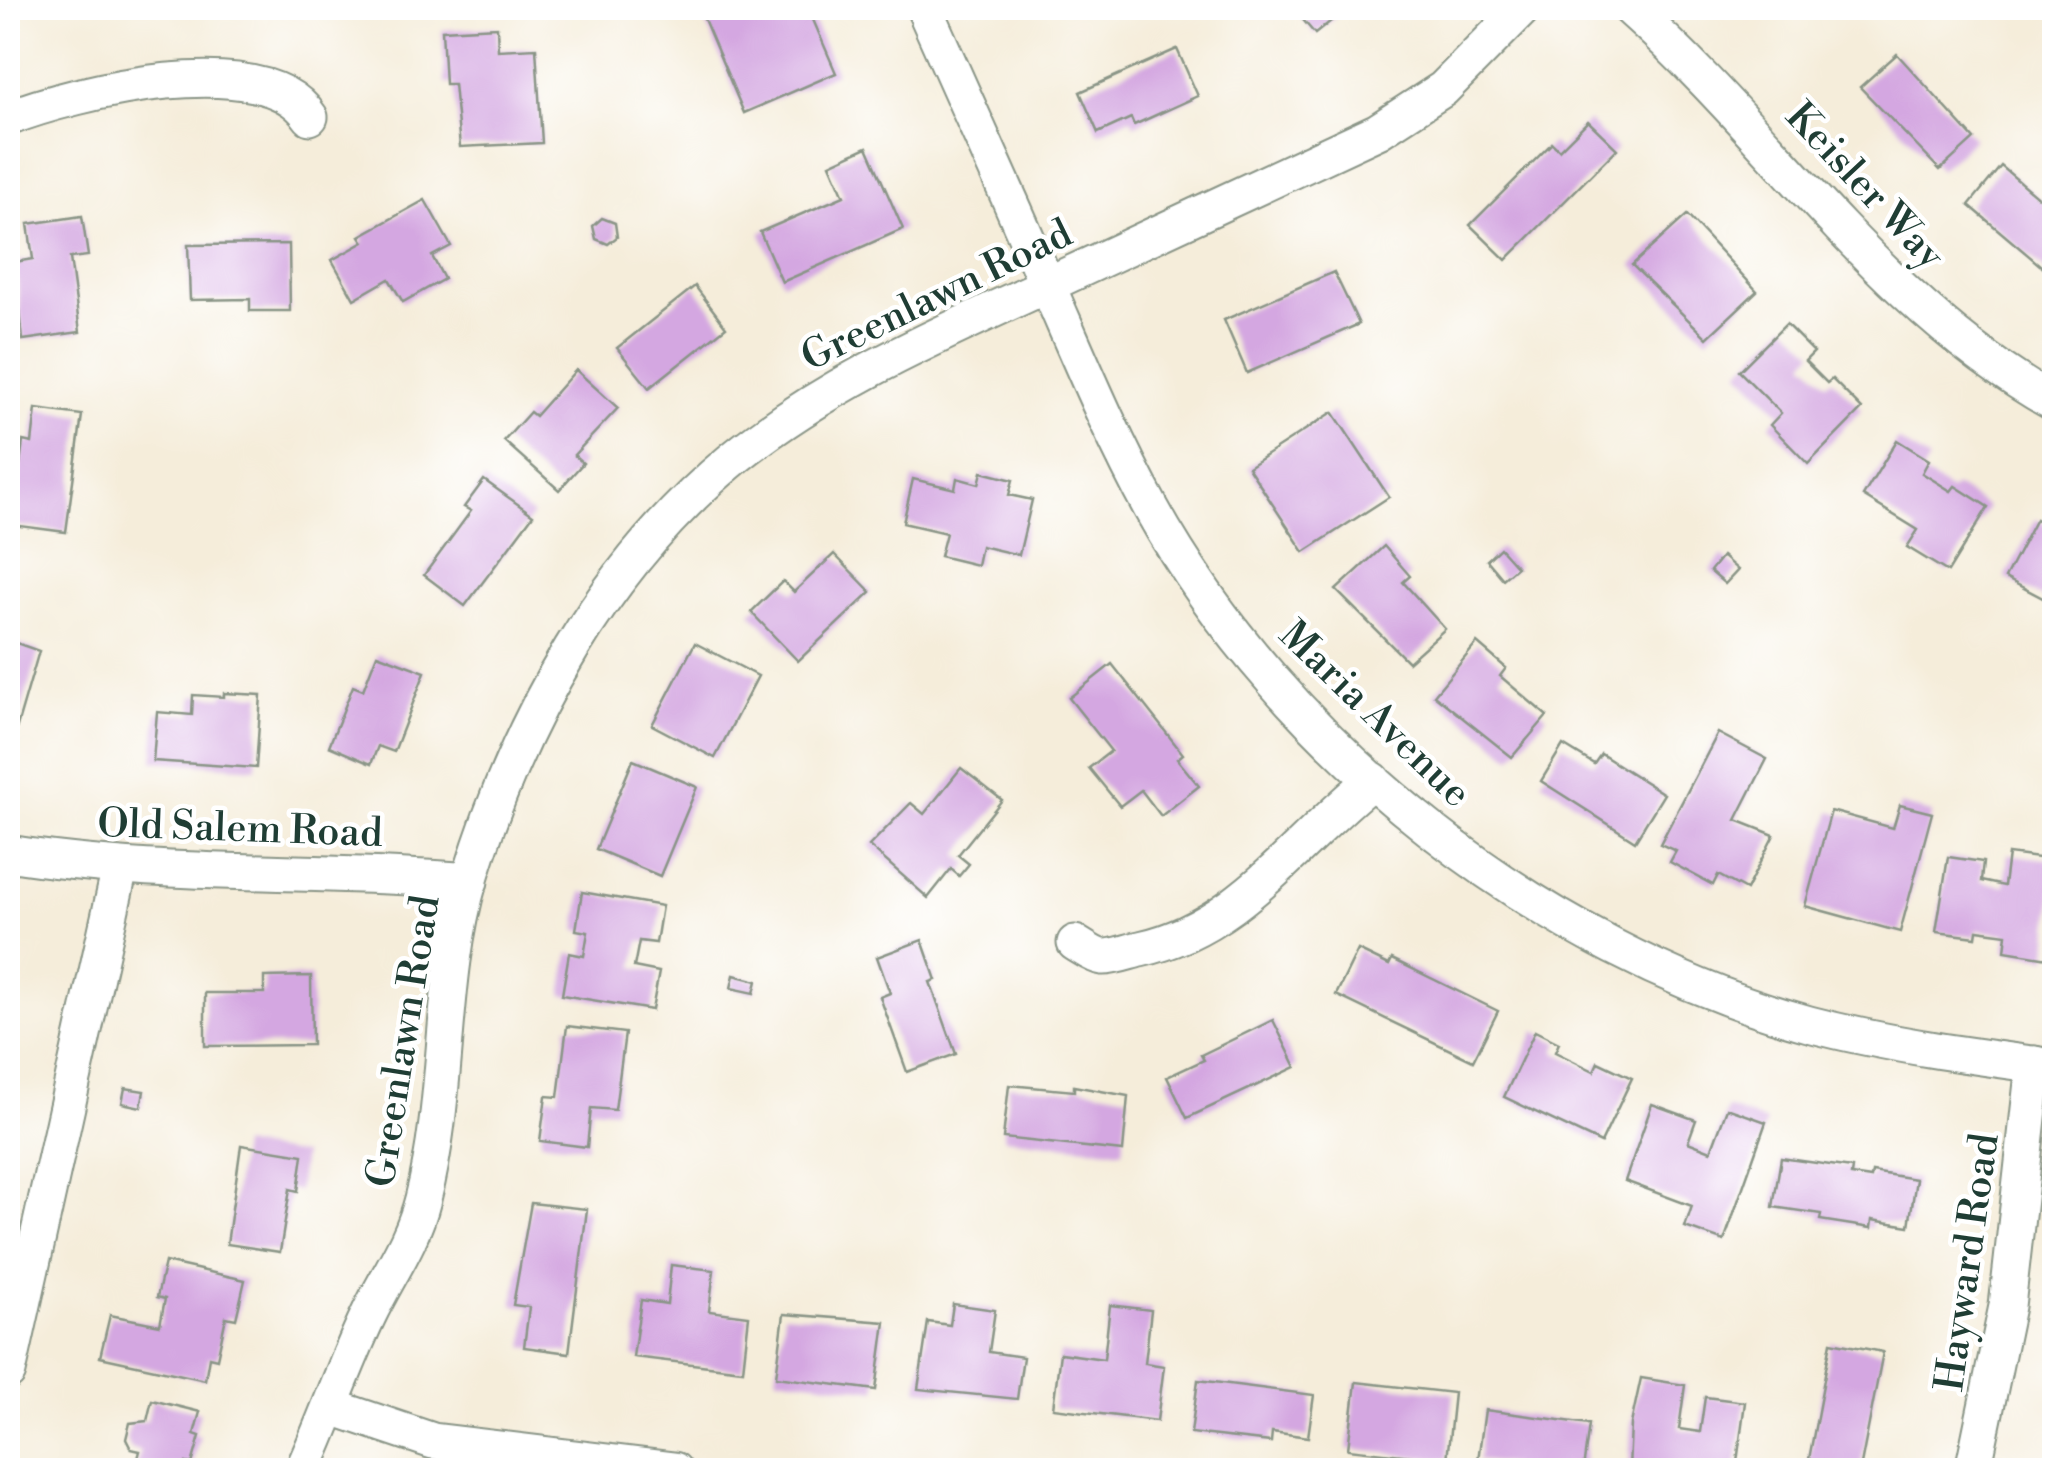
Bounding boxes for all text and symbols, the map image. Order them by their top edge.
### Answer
street label: Keisler Way [1774,92,1955,282]
street label: Greenlawn Road [793,209,1081,383]
street label: Maria Avenue [1268,611,1481,818]
street label: Old Salem Road [96,799,384,859]
street label: Greenlawn Road [356,892,452,1191]
street label: Hayward Road [1925,1130,2012,1395]

